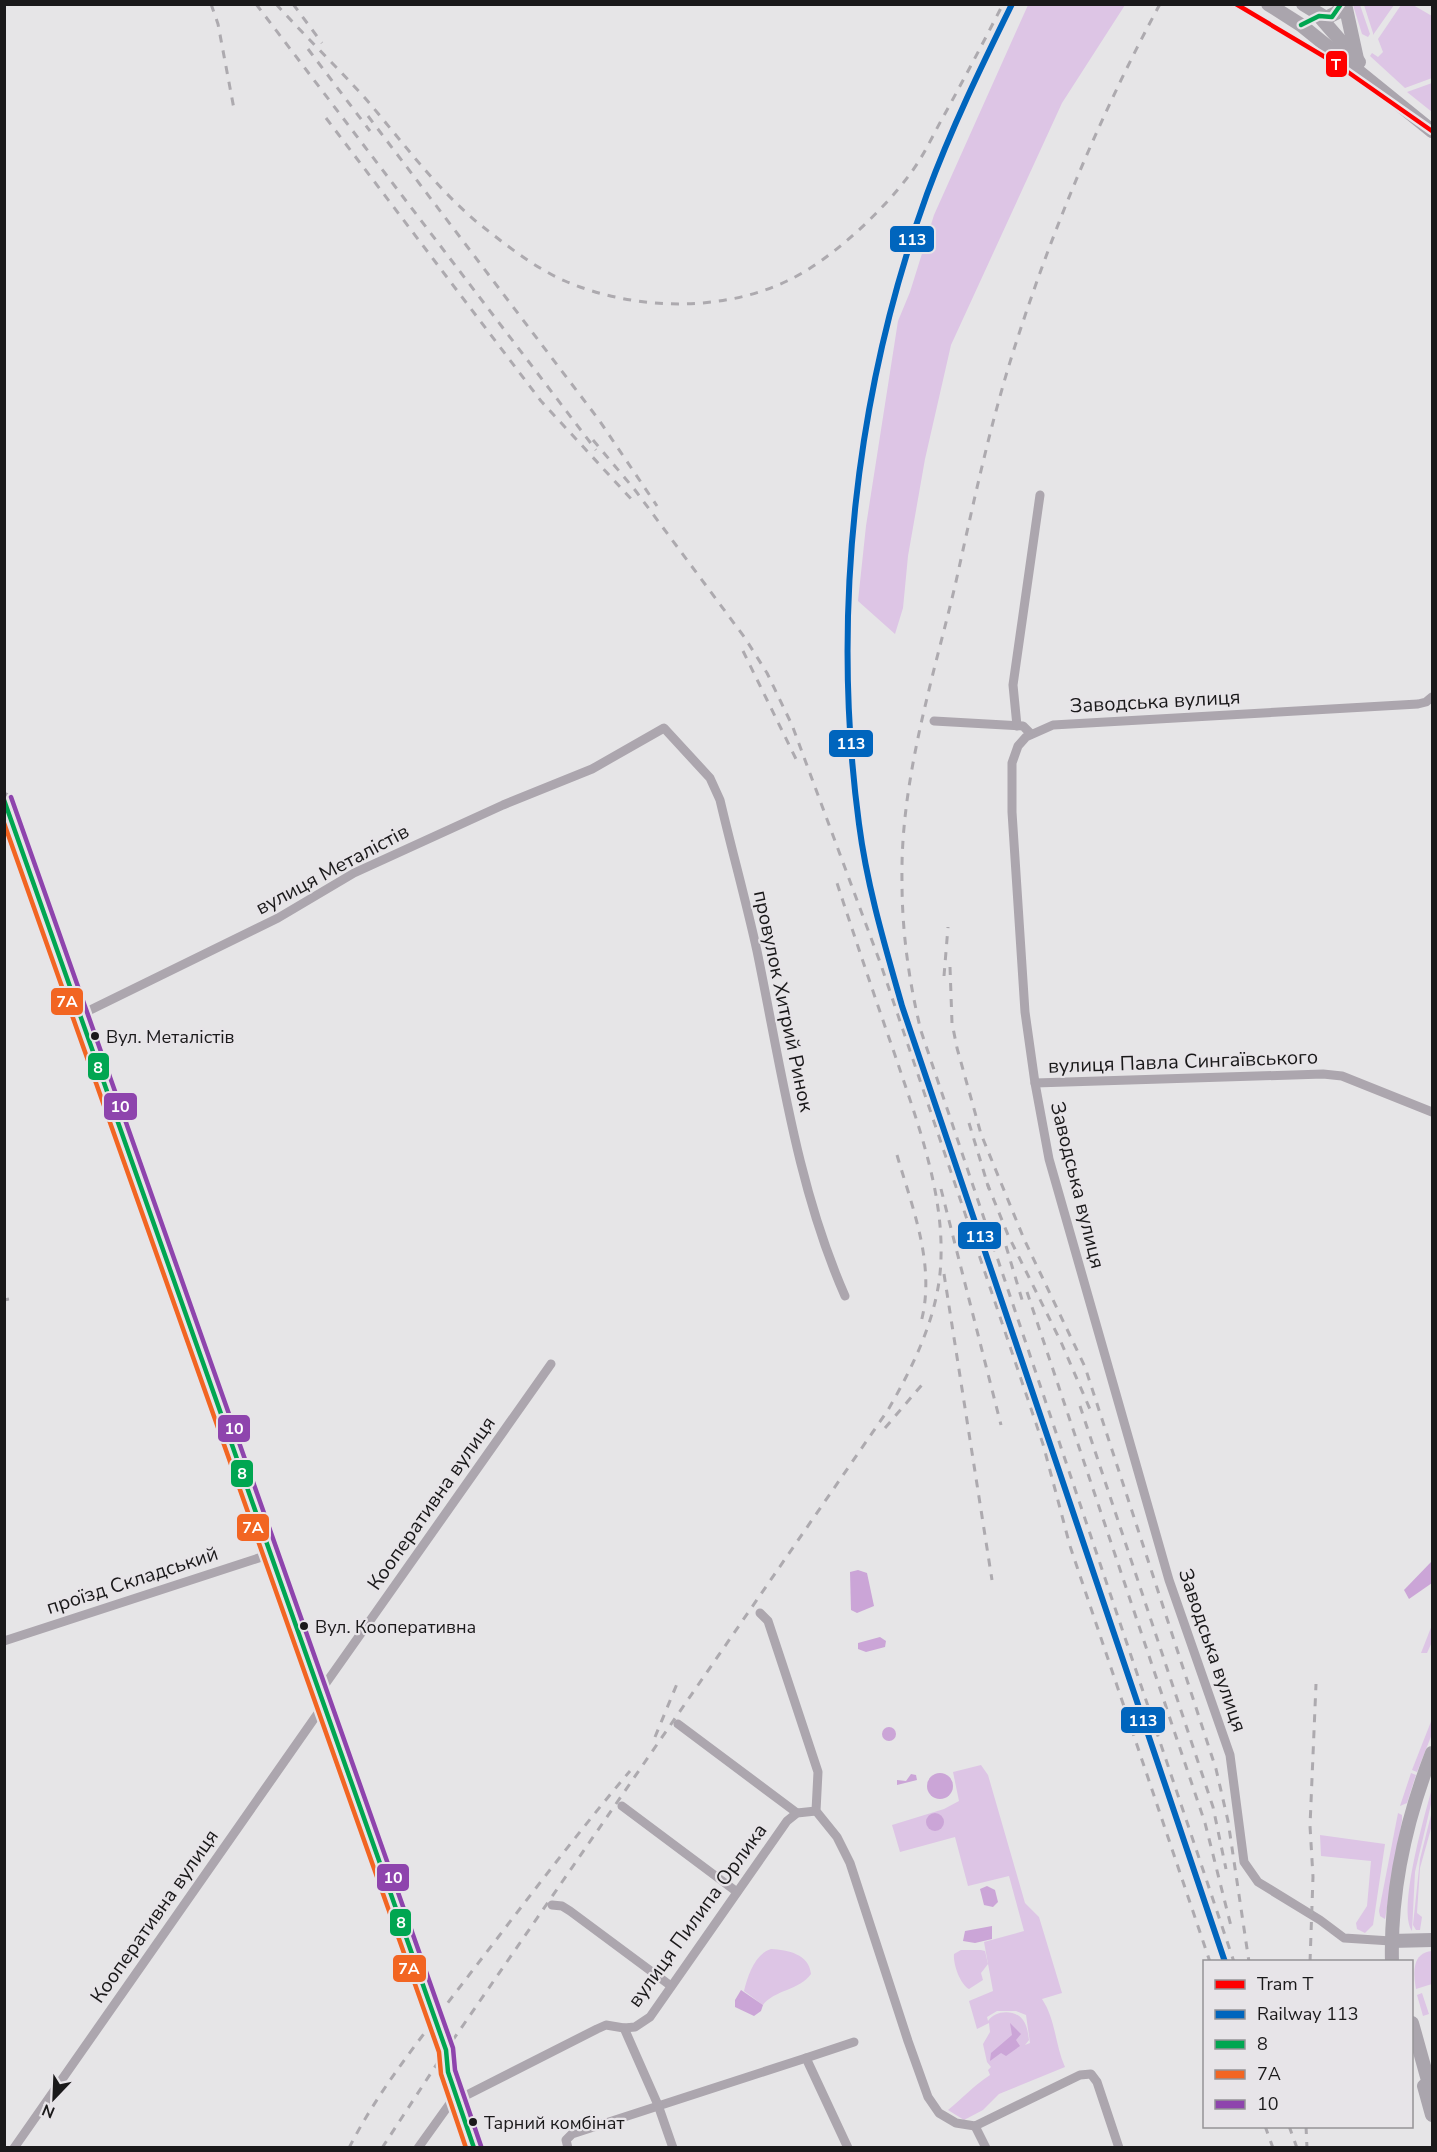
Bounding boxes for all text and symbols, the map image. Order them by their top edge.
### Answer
line badge: Т [1325,50,1348,78]
text: Т [1331,54,1341,76]
line badge: 113 [889,225,935,253]
text: 113 [898,229,926,251]
street label: Заводська вулиця [1069,684,1241,719]
line badge: 113 [828,729,874,758]
text: 113 [837,733,865,755]
street label: вулиця Металістів [251,818,414,921]
street label: провулок Хитрий Ринок [747,888,820,1115]
line badge: 7А [50,987,84,1016]
text: 7А [56,991,78,1013]
place label: Вул. Металістів [106,1025,235,1049]
marker: Вул. Металістів [89,1030,101,1042]
street label: вулиця Павла Сингаївського [1047,1043,1319,1080]
line badge: 8 [87,1052,110,1081]
text: 8 [93,1057,103,1079]
line badge: 10 [103,1092,138,1121]
text: 10 [110,1096,130,1118]
street label: Заводська вулиця [1044,1099,1111,1271]
line badge: 113 [957,1221,1002,1250]
text: 113 [966,1226,994,1248]
street label: Кооперативна вулиця [361,1411,502,1596]
line badge: 10 [217,1414,251,1443]
text: 10 [224,1418,244,1440]
line badge: 8 [230,1459,254,1488]
text: 8 [237,1463,247,1485]
line badge: 7А [236,1513,270,1542]
text: 7А [242,1517,264,1539]
street label: проїзд Складський [43,1540,221,1621]
street label: Заводська вулиця [1172,1565,1253,1735]
place label: Вул. Кооперативна [315,1615,476,1639]
marker: Вул. Кооперативна [298,1620,310,1632]
line badge: 113 [1120,1706,1166,1734]
text: 113 [1129,1710,1157,1732]
street label: вулиця Пилипа Орлика [622,1818,773,2013]
street label: Кооперативна вулиця [84,1824,225,2009]
line badge: 10 [376,1863,410,1892]
text: 10 [383,1867,403,1889]
line badge: 8 [389,1908,412,1937]
text: 8 [396,1912,406,1934]
line badge: 7А [392,1954,427,1983]
text: 7А [398,1958,420,1980]
legend [1203,1960,1413,2128]
text: Tram Т [1257,1972,1313,1996]
text: Railway 113 [1257,2002,1359,2026]
text: 8 [1257,2032,1268,2056]
text: 7А [1257,2062,1281,2086]
north arrow [24,2068,84,2128]
text: 10 [1257,2092,1279,2116]
text: N [39,2098,58,2123]
place label: Тарний комбінат [484,2111,624,2135]
marker: Тарний комбінат [467,2116,479,2128]

